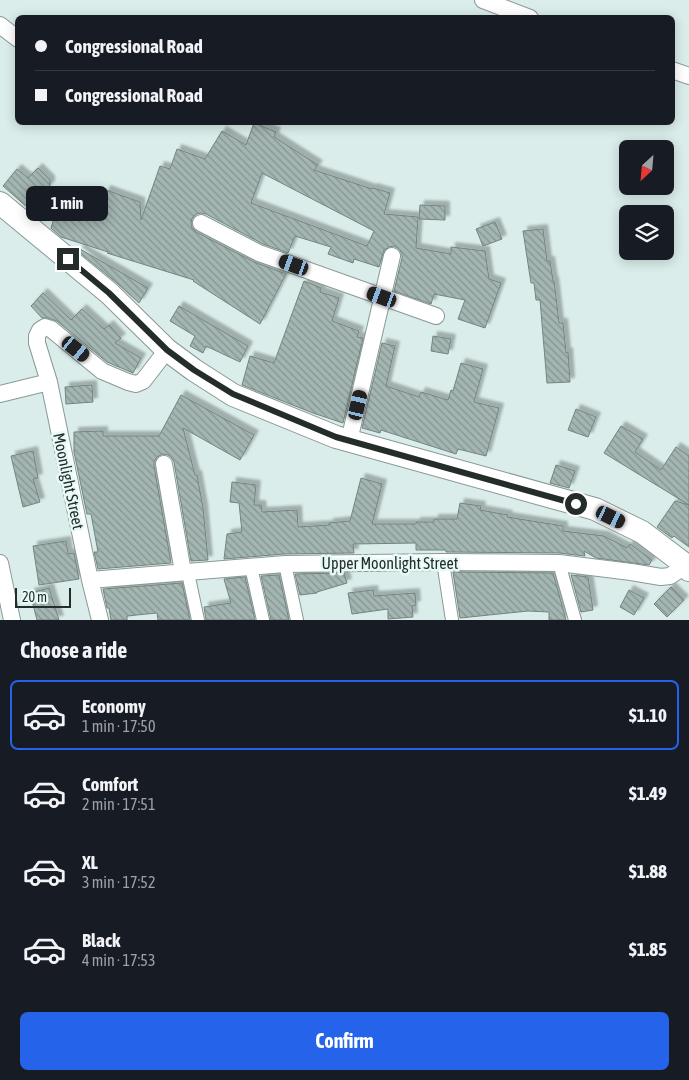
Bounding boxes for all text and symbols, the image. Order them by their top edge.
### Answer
text: Congressional Road [65,35,203,57]
text: Congressional Road [65,84,203,106]
north arrow [619,140,674,195]
map controls [619,140,674,260]
callout: 1 min [27,186,109,222]
text: 1 min [51,194,83,212]
button: layers [619,205,674,260]
route end [57,248,79,270]
car [277,253,310,277]
car [365,285,398,309]
car [59,334,92,364]
car [347,389,368,421]
street label: Moonlight Street [49,431,88,531]
route start [565,493,587,515]
car [594,504,627,530]
street label: Upper Moonlight Street [322,554,459,573]
scale bar [15,585,71,608]
text: 20 m [22,589,47,605]
text: Choose a ride [20,637,127,663]
icon: car [22,693,67,738]
text: Economy [82,695,146,717]
text: $1.10 [629,704,667,726]
text: 1 min · 17:50 [82,717,155,735]
icon: car [22,771,67,816]
text: Comfort [82,773,138,795]
text: $1.49 [629,782,667,804]
text: 2 min · 17:51 [82,795,155,813]
icon: car [22,849,67,894]
text: XL [82,851,98,873]
text: $1.88 [629,860,667,882]
text: 3 min · 17:52 [82,873,155,891]
icon: car [22,927,67,972]
text: Black [82,929,120,951]
text: $1.85 [629,938,667,960]
text: 4 min · 17:53 [82,951,155,969]
button: Confirm [20,1012,669,1070]

